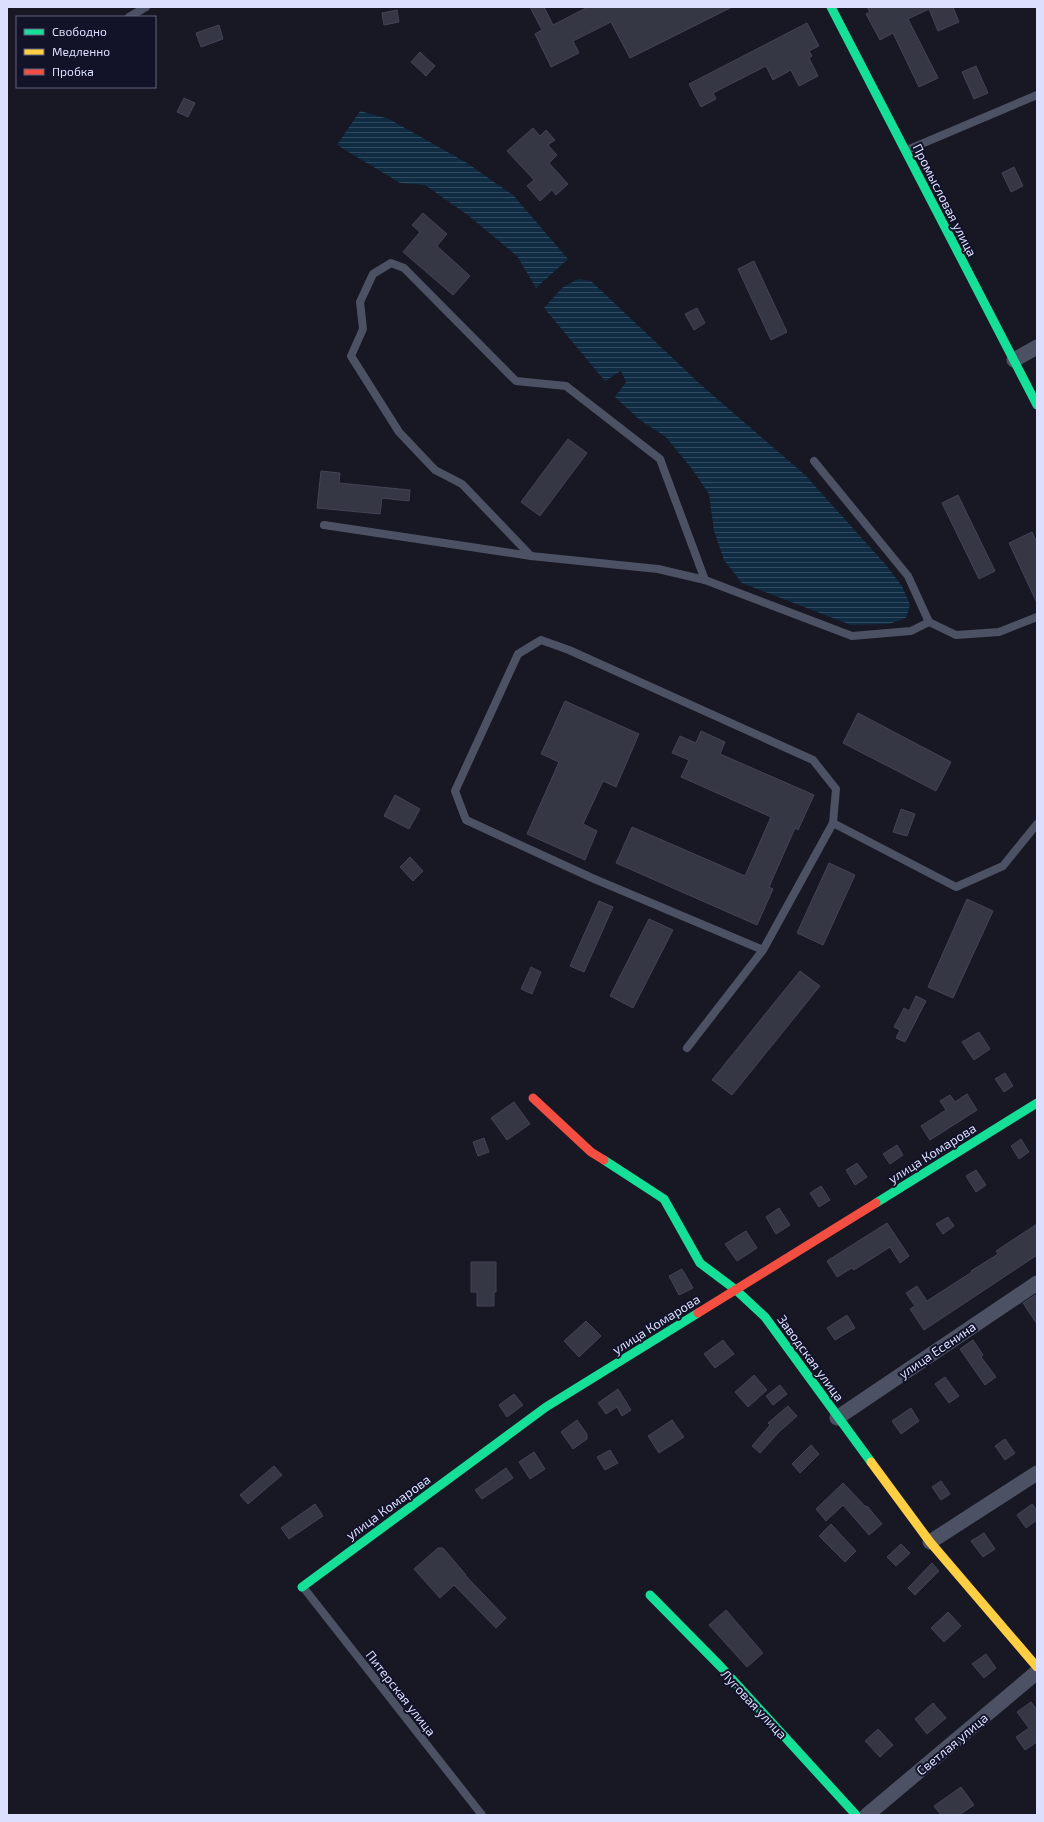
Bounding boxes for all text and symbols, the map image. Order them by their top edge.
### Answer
legend [16,16,156,88]
text: Свободно [52,24,107,38]
text: Медленно [52,44,110,58]
text: Пробка [52,64,94,78]
street label: Промысловая улица [910,141,980,259]
street label: улица Комарова [885,1120,979,1186]
street label: улица Комарова [609,1291,703,1357]
street label: Заводская улица [774,1312,848,1404]
street label: улица Есенина [895,1318,979,1382]
street label: улица Комарова [343,1471,433,1543]
street label: Питерская улица [363,1647,439,1739]
street label: Луговая улица [718,1666,790,1742]
street label: Светлая улица [913,1709,991,1779]

